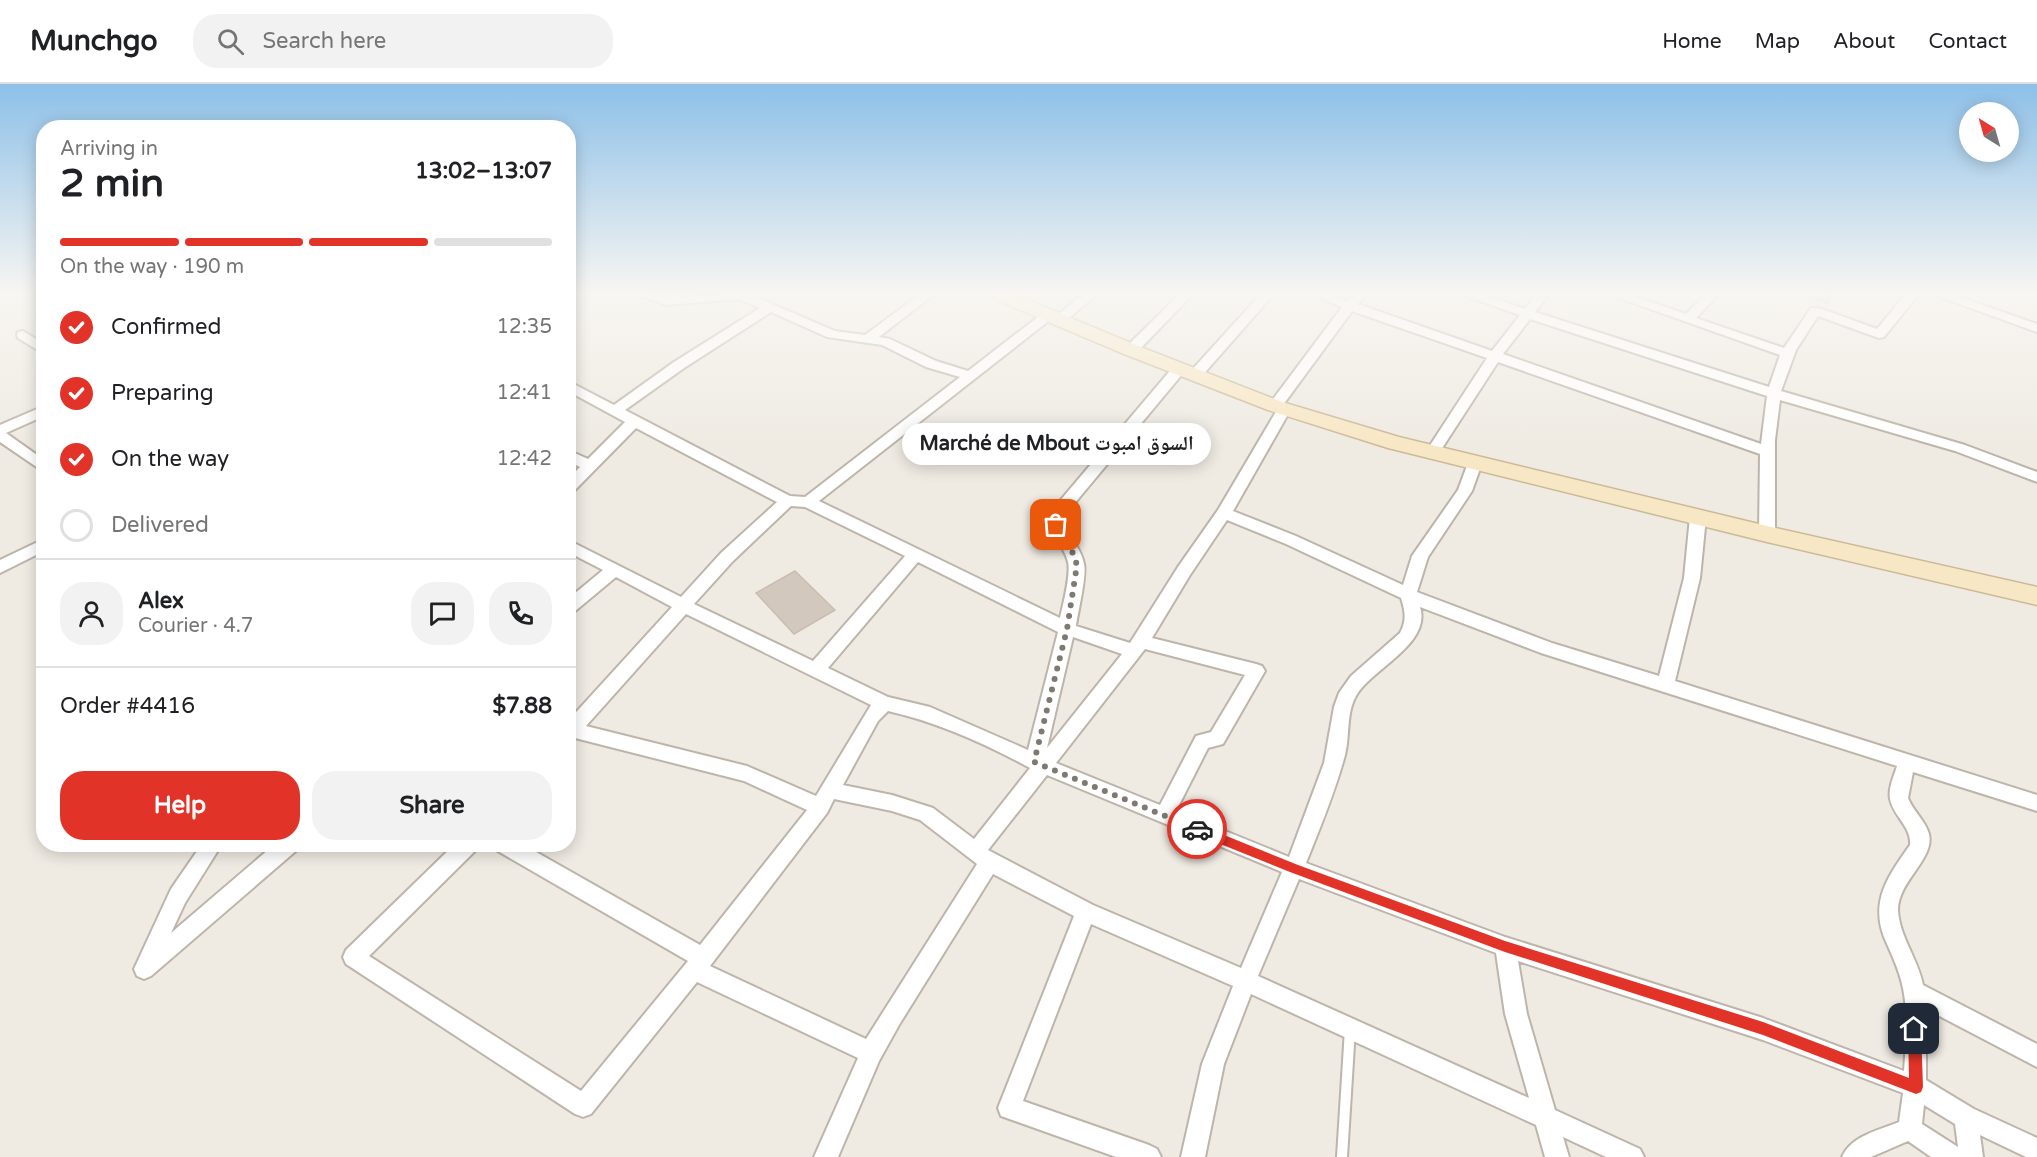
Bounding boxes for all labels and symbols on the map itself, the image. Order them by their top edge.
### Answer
north arrow [1959,102,2019,162]
callout: Marché de Mbout السوق امبوت [902,423,1210,465]
pin [1030,499,1081,550]
courier [1167,799,1227,859]
pin [1888,1003,1939,1054]

